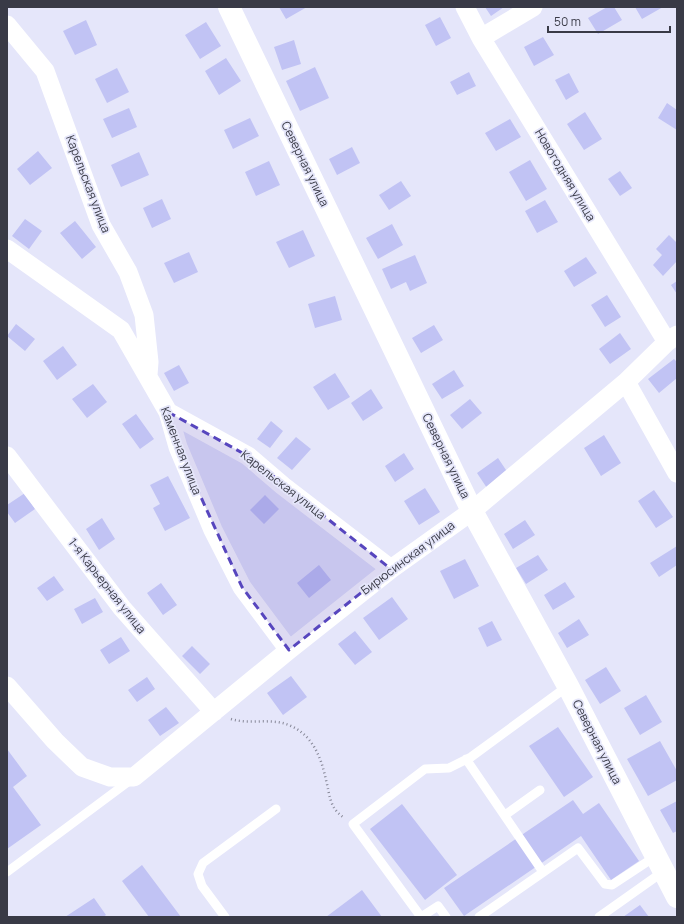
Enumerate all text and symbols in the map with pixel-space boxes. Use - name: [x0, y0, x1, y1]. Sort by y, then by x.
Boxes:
- scale bar: [548, 8, 670, 34]
- text: 50 m: [554, 13, 581, 30]
- street label: Северная улица: [277, 118, 333, 209]
- street label: Новогодняя улица: [531, 125, 600, 224]
- street label: Карельская улица: [62, 132, 115, 235]
- street label: Каменная улица: [157, 404, 206, 497]
- street label: Северная улица: [418, 410, 474, 501]
- street label: Карельская улица: [237, 446, 329, 523]
- street label: Бирюсинская улица: [357, 517, 458, 599]
- street label: 1-я Карьерная улица: [65, 534, 150, 637]
- street label: Северная улица: [569, 697, 626, 787]

